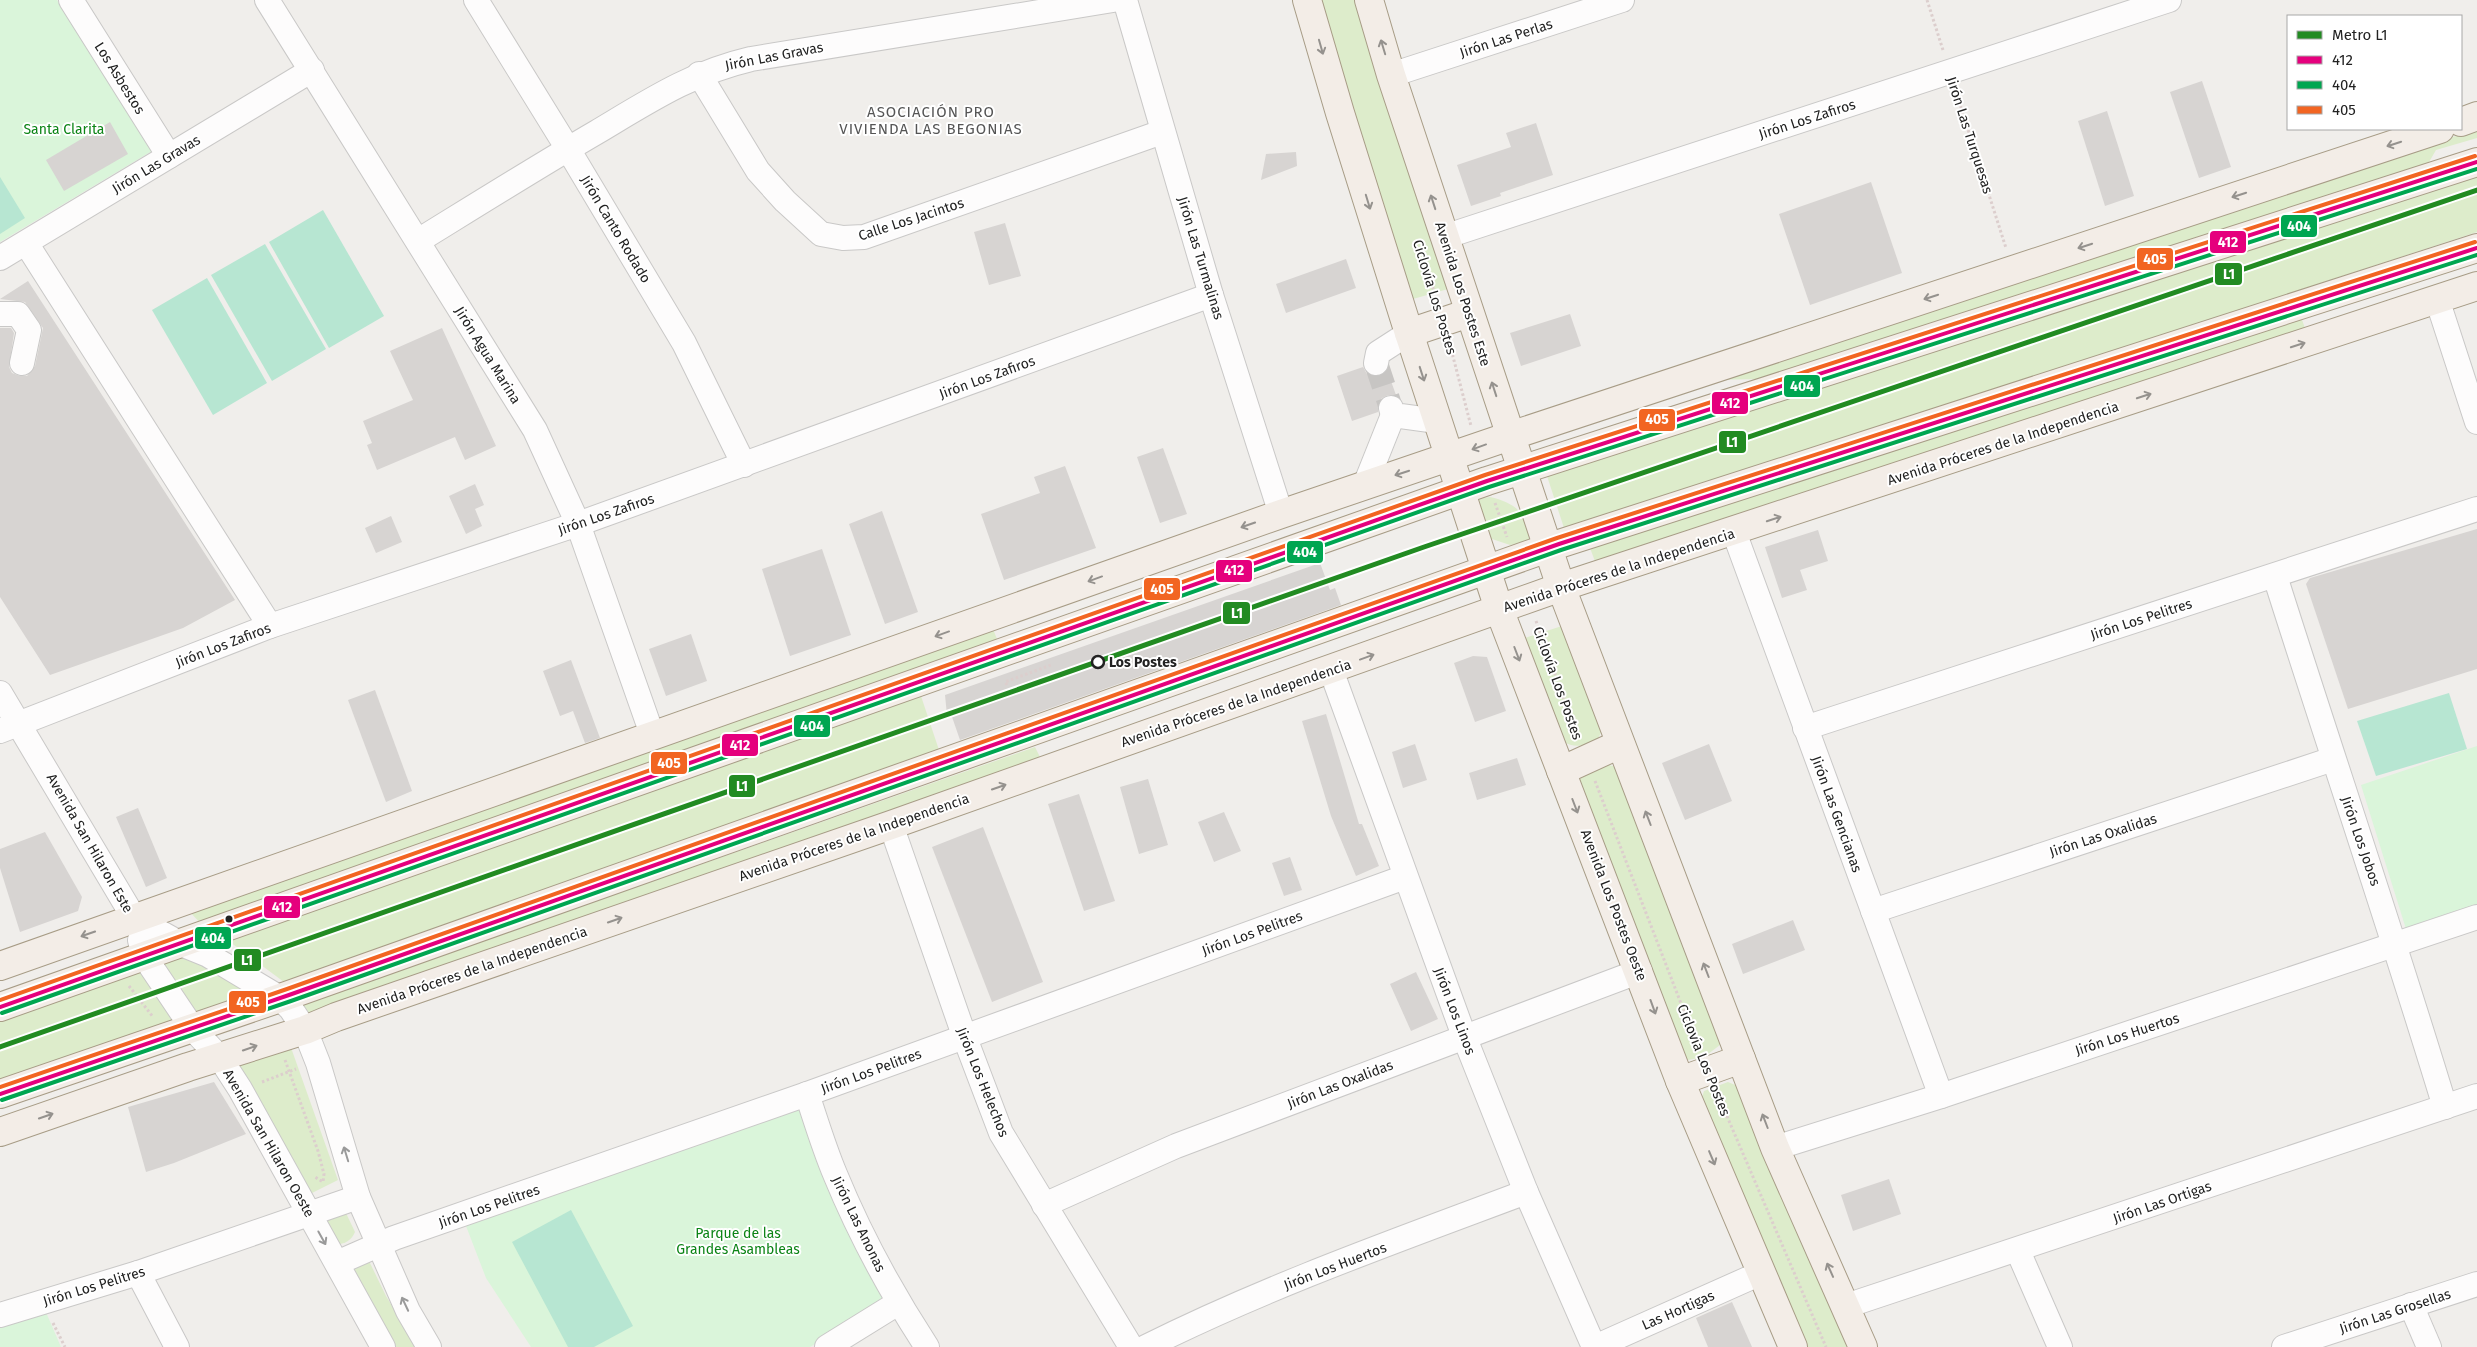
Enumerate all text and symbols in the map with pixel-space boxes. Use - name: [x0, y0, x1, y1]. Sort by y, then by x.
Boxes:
- street label: Jirón Las Perlas: [1458, 15, 1555, 61]
- legend: [2287, 15, 2462, 130]
- text: Metro L1: [2332, 26, 2388, 44]
- one-way arrow: [1316, 38, 1326, 54]
- street label: Los Asbestos: [91, 39, 149, 118]
- street label: Jirón Las Gravas: [724, 39, 825, 74]
- one-way arrow: [1377, 40, 1387, 56]
- text: 412: [2332, 51, 2353, 69]
- street label: Jirón Las Turquesas: [1943, 74, 1997, 196]
- text: 404: [2332, 76, 2356, 94]
- street label: Jirón Los Zafiros: [1757, 96, 1858, 143]
- text: 405: [2332, 101, 2356, 119]
- district label: ASOCIACIÓN PRO VIVIENDA LAS BEGONIAS: [839, 103, 1023, 138]
- park label: Santa Clarita: [23, 121, 105, 138]
- street label: Jirón Las Gravas: [109, 131, 204, 197]
- one-way arrow: [2386, 140, 2402, 149]
- street label: Jirón Canto Rodado: [577, 172, 654, 286]
- one-way arrow: [2232, 191, 2248, 200]
- street label: Calle Los Jacintos: [856, 194, 967, 245]
- one-way arrow: [1363, 194, 1373, 210]
- one-way arrow: [1427, 194, 1437, 210]
- street label: Jirón Las Turmalinas: [1174, 195, 1227, 322]
- line badge: 404: [2280, 214, 2318, 238]
- text: 404: [2287, 218, 2311, 235]
- street label: Avenida Los Postes Este: [1431, 220, 1494, 369]
- line badge: 412: [2209, 230, 2247, 254]
- text: 412: [2218, 234, 2238, 251]
- street label: Ciclovía Los Postes: [1409, 238, 1460, 357]
- one-way arrow: [2078, 242, 2093, 251]
- line badge: 405: [2136, 247, 2174, 271]
- text: 405: [2143, 251, 2167, 268]
- line badge: L1: [2214, 262, 2243, 286]
- text: L1: [2223, 266, 2235, 283]
- one-way arrow: [1923, 293, 1939, 302]
- street label: Jirón Agua Marina: [451, 303, 524, 407]
- one-way arrow: [2290, 340, 2306, 349]
- street label: Jirón Los Zafiros: [937, 352, 1038, 403]
- one-way arrow: [1418, 366, 1427, 381]
- line badge: 404: [1783, 374, 1821, 398]
- text: 404: [1790, 378, 1814, 395]
- one-way arrow: [1489, 382, 1499, 398]
- line badge: 412: [1711, 391, 1749, 415]
- one-way arrow: [2136, 391, 2151, 400]
- text: 412: [1720, 395, 1740, 412]
- street label: Avenida Próceres de la Independencia: [1885, 398, 2121, 489]
- line badge: 405: [1638, 408, 1676, 432]
- text: 405: [1645, 411, 1669, 428]
- line badge: L1: [1718, 430, 1747, 454]
- text: L1: [1726, 434, 1738, 451]
- one-way arrow: [1472, 443, 1487, 452]
- one-way arrow: [1395, 469, 1411, 478]
- street label: Jirón Los Zafiros: [556, 490, 657, 539]
- one-way arrow: [1766, 513, 1782, 523]
- one-way arrow: [1241, 521, 1257, 530]
- street label: Avenida Próceres de la Independencia: [1501, 525, 1737, 616]
- line badge: 404: [1286, 540, 1324, 564]
- text: 404: [1293, 544, 1317, 561]
- line badge: 412: [1215, 559, 1253, 583]
- text: 412: [1224, 562, 1244, 579]
- one-way arrow: [1088, 575, 1103, 584]
- line badge: 405: [1143, 577, 1181, 601]
- text: 405: [1150, 581, 1174, 598]
- street label: Jirón Los Pelitres: [2088, 595, 2195, 644]
- line badge: L1: [1222, 601, 1251, 625]
- text: L1: [1231, 605, 1243, 622]
- street label: Jirón Los Zafiros: [173, 619, 274, 671]
- street label: Ciclovía Los Postes: [1529, 624, 1586, 743]
- one-way arrow: [935, 630, 950, 639]
- one-way arrow: [1513, 646, 1522, 662]
- one-way arrow: [1359, 652, 1374, 661]
- place label: Los Postes: [1109, 654, 1177, 671]
- marker: Los Postes: [1091, 655, 1105, 669]
- street label: Avenida Próceres de la Independencia: [1119, 656, 1353, 751]
- line badge: 404: [793, 714, 831, 738]
- text: 404: [800, 718, 824, 735]
- line badge: 412: [721, 733, 759, 757]
- text: 412: [730, 737, 750, 754]
- line badge: 405: [650, 751, 688, 775]
- street label: Jirón Las Gencianas: [1808, 753, 1866, 875]
- text: 405: [657, 755, 681, 772]
- street label: Avenida San Hilaron Este: [43, 771, 136, 916]
- line badge: L1: [728, 774, 756, 798]
- text: L1: [736, 778, 748, 795]
- one-way arrow: [991, 781, 1007, 791]
- street label: Avenida Próceres de la Independencia: [737, 790, 971, 885]
- street label: Jirón Los Jobos: [2337, 794, 2384, 889]
- one-way arrow: [1571, 798, 1580, 813]
- street label: Jirón Las Oxalidas: [2047, 810, 2159, 861]
- one-way arrow: [1643, 811, 1652, 826]
- street label: Avenida Los Postes Oeste: [1577, 827, 1650, 983]
- line badge: 412: [263, 895, 301, 919]
- text: 412: [272, 899, 292, 916]
- street label: Jirón Los Pelitres: [1199, 907, 1305, 960]
- unlabelled marker: [224, 914, 234, 924]
- one-way arrow: [606, 915, 622, 925]
- street label: Avenida Próceres de la Independencia: [355, 923, 589, 1018]
- line badge: 404: [194, 926, 232, 950]
- one-way arrow: [81, 930, 96, 939]
- text: 404: [201, 930, 225, 947]
- line badge: L1: [233, 948, 262, 972]
- text: L1: [241, 952, 253, 969]
- one-way arrow: [1701, 963, 1710, 978]
- street label: Jirón Los Linos: [1430, 965, 1479, 1058]
- line badge: 405: [228, 990, 267, 1014]
- text: 405: [236, 994, 260, 1011]
- one-way arrow: [1649, 998, 1658, 1014]
- street label: Ciclovía Los Postes: [1673, 1002, 1734, 1119]
- street label: Jirón Los Huertos: [2073, 1009, 2182, 1059]
- street label: Jirón Los Helechos: [953, 1025, 1012, 1140]
- one-way arrow: [242, 1043, 258, 1053]
- street label: Jirón Los Pelitres: [818, 1045, 924, 1098]
- street label: Jirón Las Oxalidas: [1285, 1056, 1396, 1112]
- street label: Avenida San Hilaron Oeste: [219, 1066, 318, 1220]
- one-way arrow: [38, 1111, 53, 1120]
- one-way arrow: [1760, 1114, 1769, 1129]
- one-way arrow: [340, 1146, 350, 1162]
- one-way arrow: [1708, 1150, 1718, 1165]
- street label: Jirón Las Anonas: [828, 1174, 889, 1275]
- street label: Jirón Las Ortigas: [2111, 1178, 2214, 1227]
- street label: Jirón Los Pelitres: [436, 1181, 542, 1232]
- park label: Parque de las Grandes Asambleas: [676, 1225, 800, 1258]
- one-way arrow: [318, 1230, 328, 1244]
- street label: Jirón Los Huertos: [1281, 1239, 1389, 1294]
- street label: Jirón Los Pelitres: [41, 1263, 148, 1310]
- one-way arrow: [1824, 1263, 1834, 1278]
- street label: Jirón Las Grosellas: [2337, 1285, 2453, 1338]
- street label: Las Hortigas: [1639, 1287, 1718, 1334]
- one-way arrow: [400, 1297, 410, 1312]

